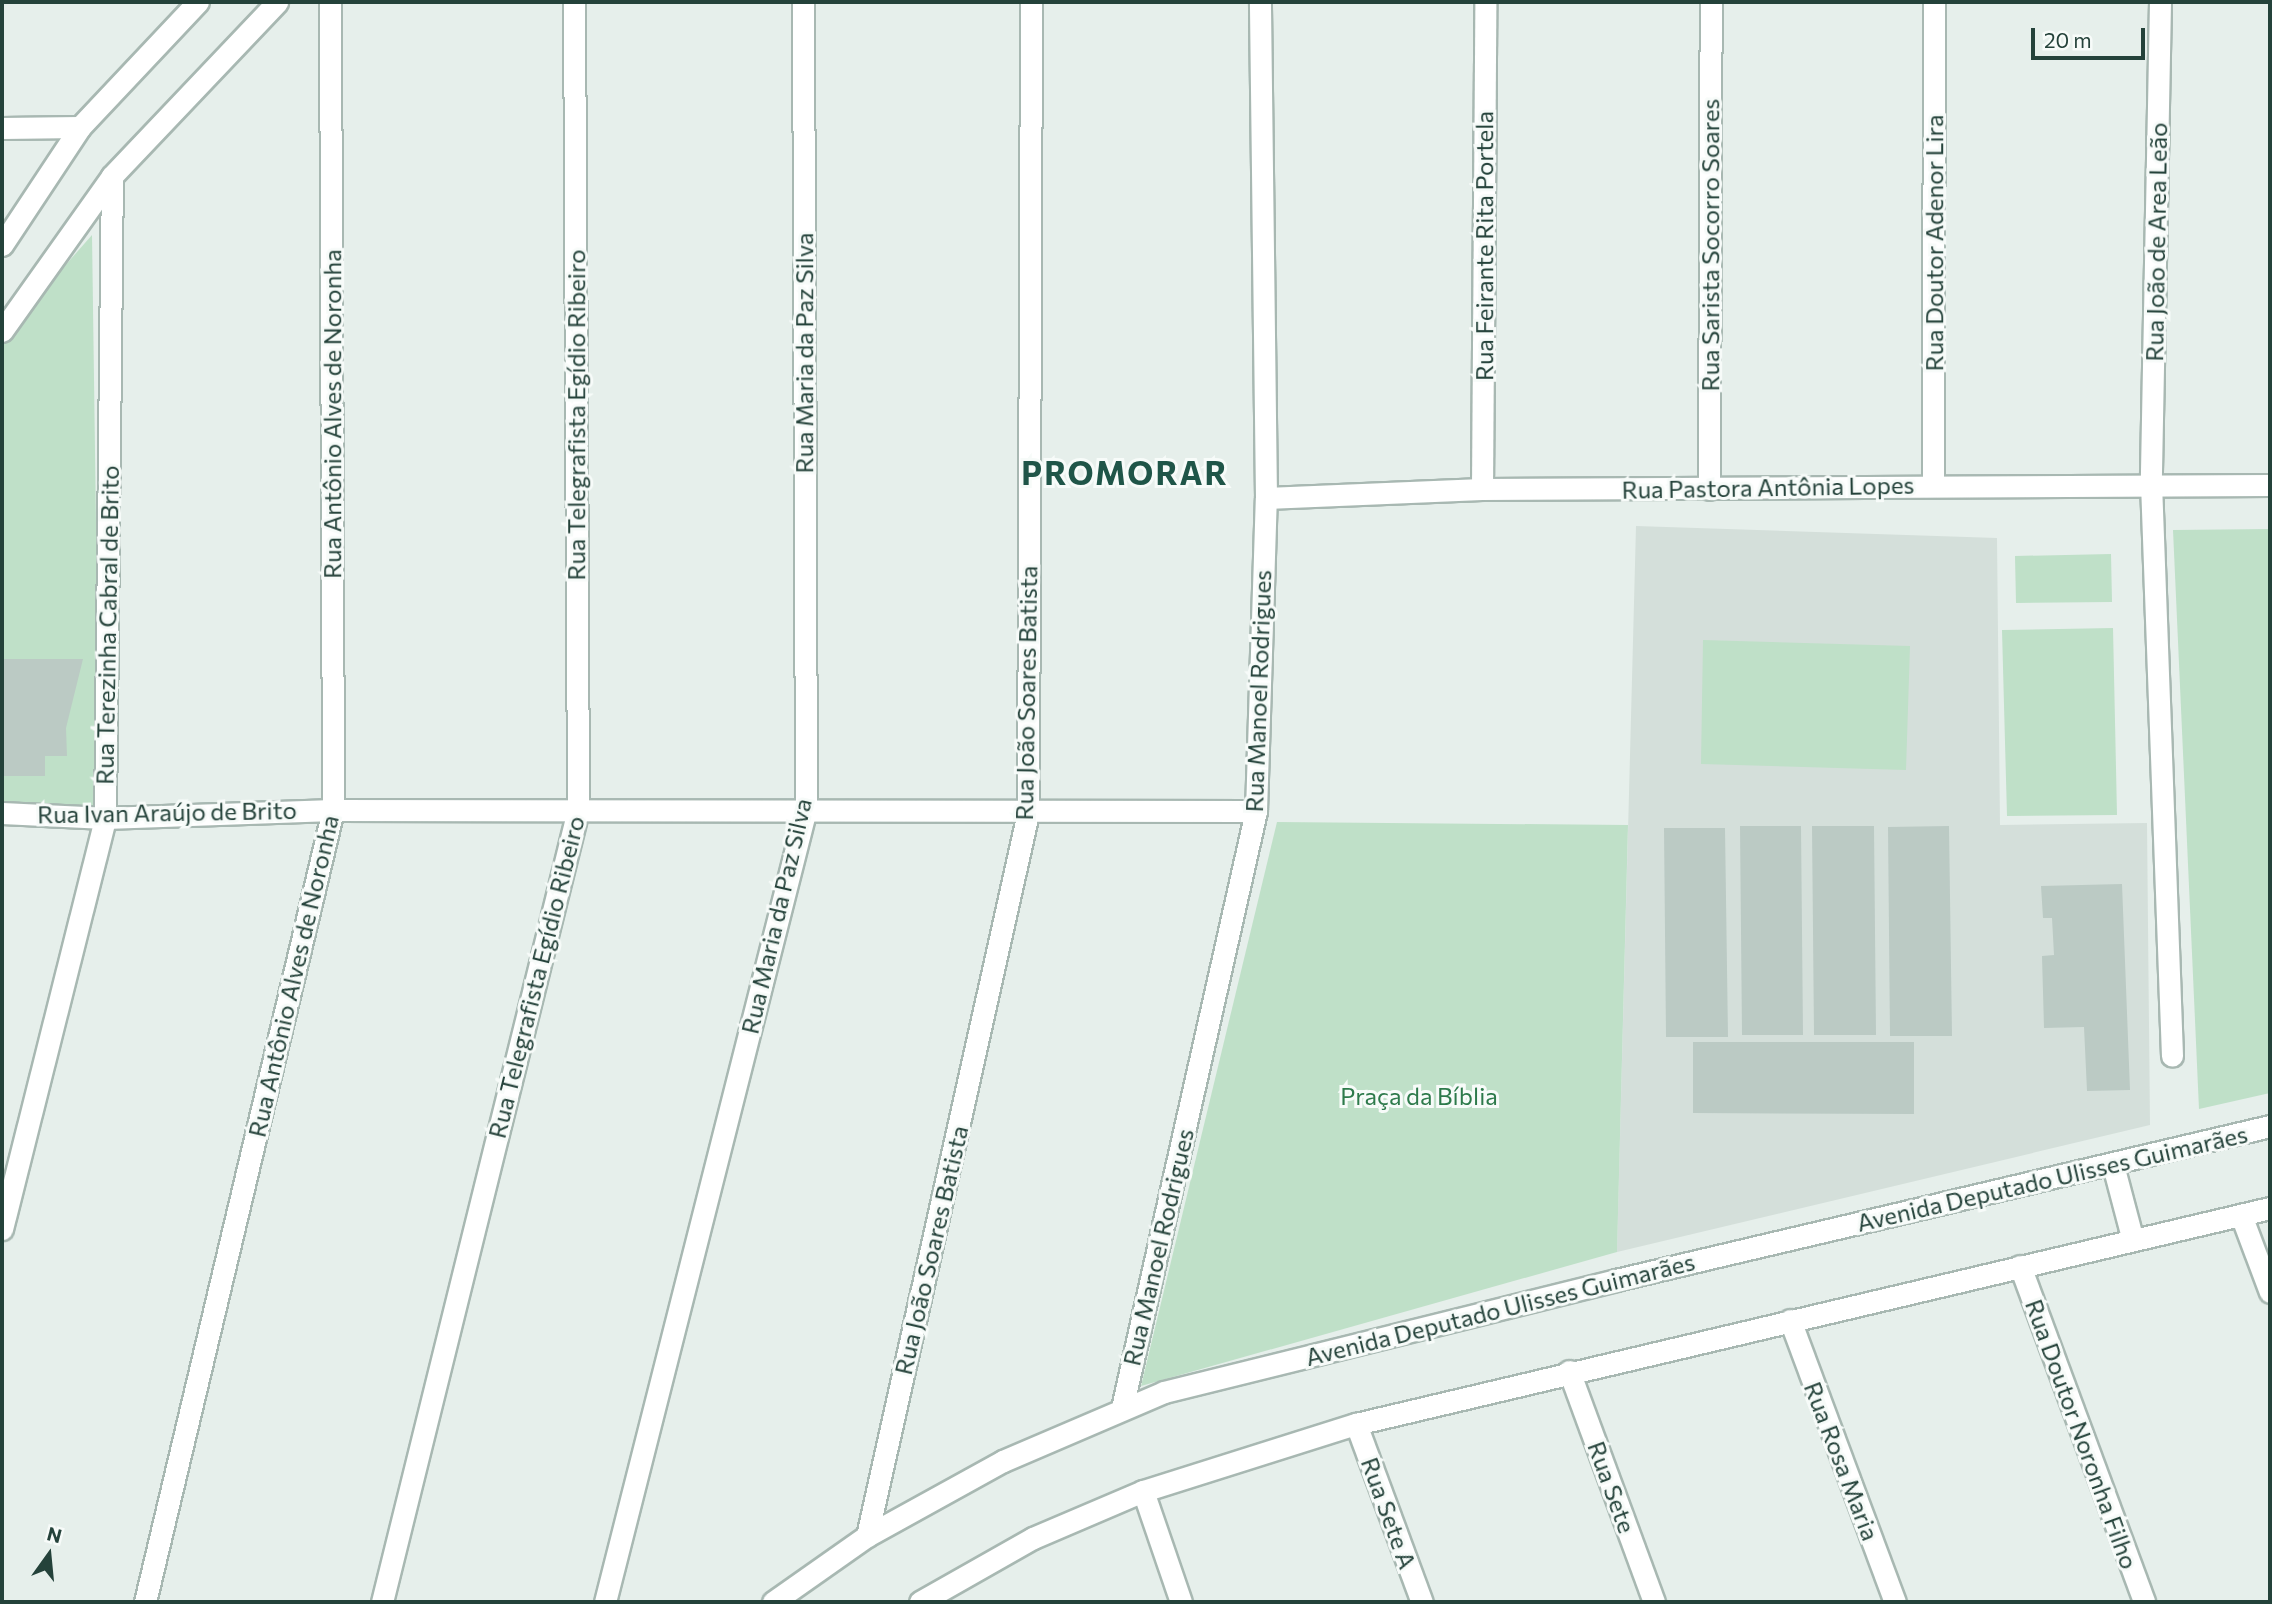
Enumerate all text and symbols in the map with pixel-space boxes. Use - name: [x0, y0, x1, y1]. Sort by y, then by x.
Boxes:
- scale bar: [2034, 14, 2148, 58]
- text: 20 m: [2044, 27, 2092, 52]
- street label: Rua Sarista Socorro Soares: [1696, 99, 1724, 391]
- street label: Rua Feirante Rita Portela: [1470, 111, 1498, 381]
- street label: Rua Doutor Adenor Lira: [1920, 115, 1948, 371]
- street label: Rua João de Area Leão: [2140, 122, 2172, 362]
- street label: Rua Maria da Paz Silva: [790, 233, 818, 473]
- street label: Rua Antônio Alves de Noronha: [318, 249, 346, 579]
- street label: Rua Telegrafista Egídio Ribeiro: [562, 249, 590, 581]
- district label: PROMORAR: [1022, 453, 1228, 491]
- street label: Rua Terezinha Cabral de Brito: [90, 465, 124, 785]
- street label: Rua Pastora Antônia Lopes: [1621, 470, 1915, 504]
- street label: Rua João Soares Batista: [1009, 565, 1043, 821]
- street label: Rua Manoel Rodrigues: [1239, 569, 1277, 813]
- street label: Rua Ivan Araújo de Brito: [37, 795, 297, 829]
- street label: Rua Maria da Paz Silva: [735, 795, 817, 1037]
- street label: Rua Antônio Alves de Noronha: [242, 812, 344, 1140]
- street label: Rua Telegrafista Egídio Ribeiro: [482, 813, 590, 1141]
- park label: Praça da Bíblia: [1340, 1082, 1498, 1110]
- street label: Avenida Deputado Ulisses Guimarães: [1854, 1119, 2250, 1237]
- street label: Rua João Soares Batista: [888, 1123, 974, 1377]
- street label: Rua Manoel Rodrigues: [1117, 1126, 1199, 1368]
- street label: Avenida Deputado Ulisses Guimarães: [1302, 1247, 1698, 1371]
- street label: Rua Doutor Noronha Filho: [2020, 1295, 2144, 1573]
- street label: Rua Rosa Maria: [1799, 1378, 1885, 1544]
- street label: Rua Sete: [1582, 1437, 1642, 1537]
- street label: Rua Sete A: [1356, 1453, 1422, 1573]
- north arrow: [14, 1520, 84, 1590]
- text: N: [45, 1521, 64, 1547]

